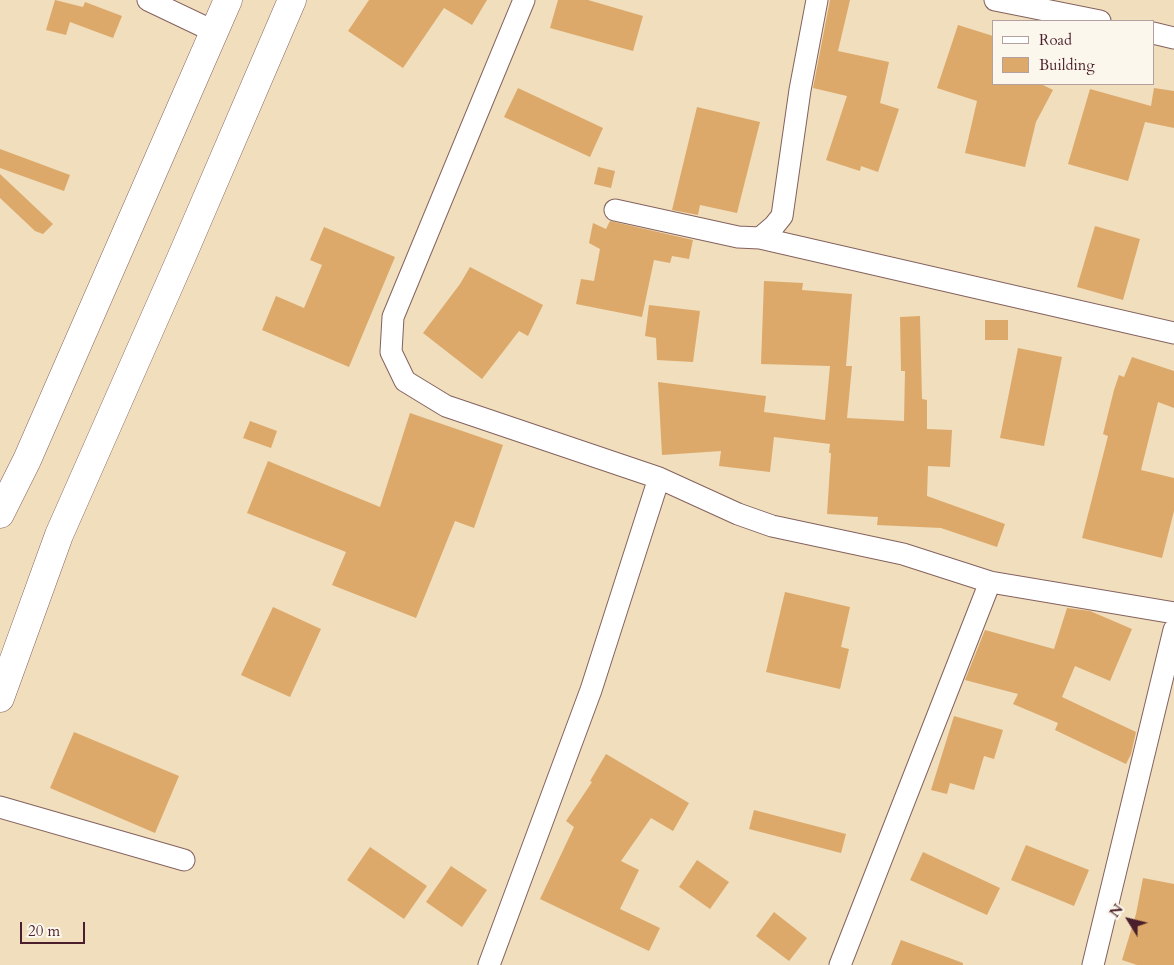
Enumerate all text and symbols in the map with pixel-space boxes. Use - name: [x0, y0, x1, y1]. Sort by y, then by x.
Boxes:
- legend: [992, 20, 1154, 85]
- text: Road: [1039, 30, 1072, 50]
- text: Building: [1039, 55, 1095, 75]
- north arrow: [1104, 895, 1154, 945]
- text: N: [1105, 900, 1128, 921]
- scale bar: [22, 912, 88, 944]
- text: 20 m: [28, 921, 60, 941]

